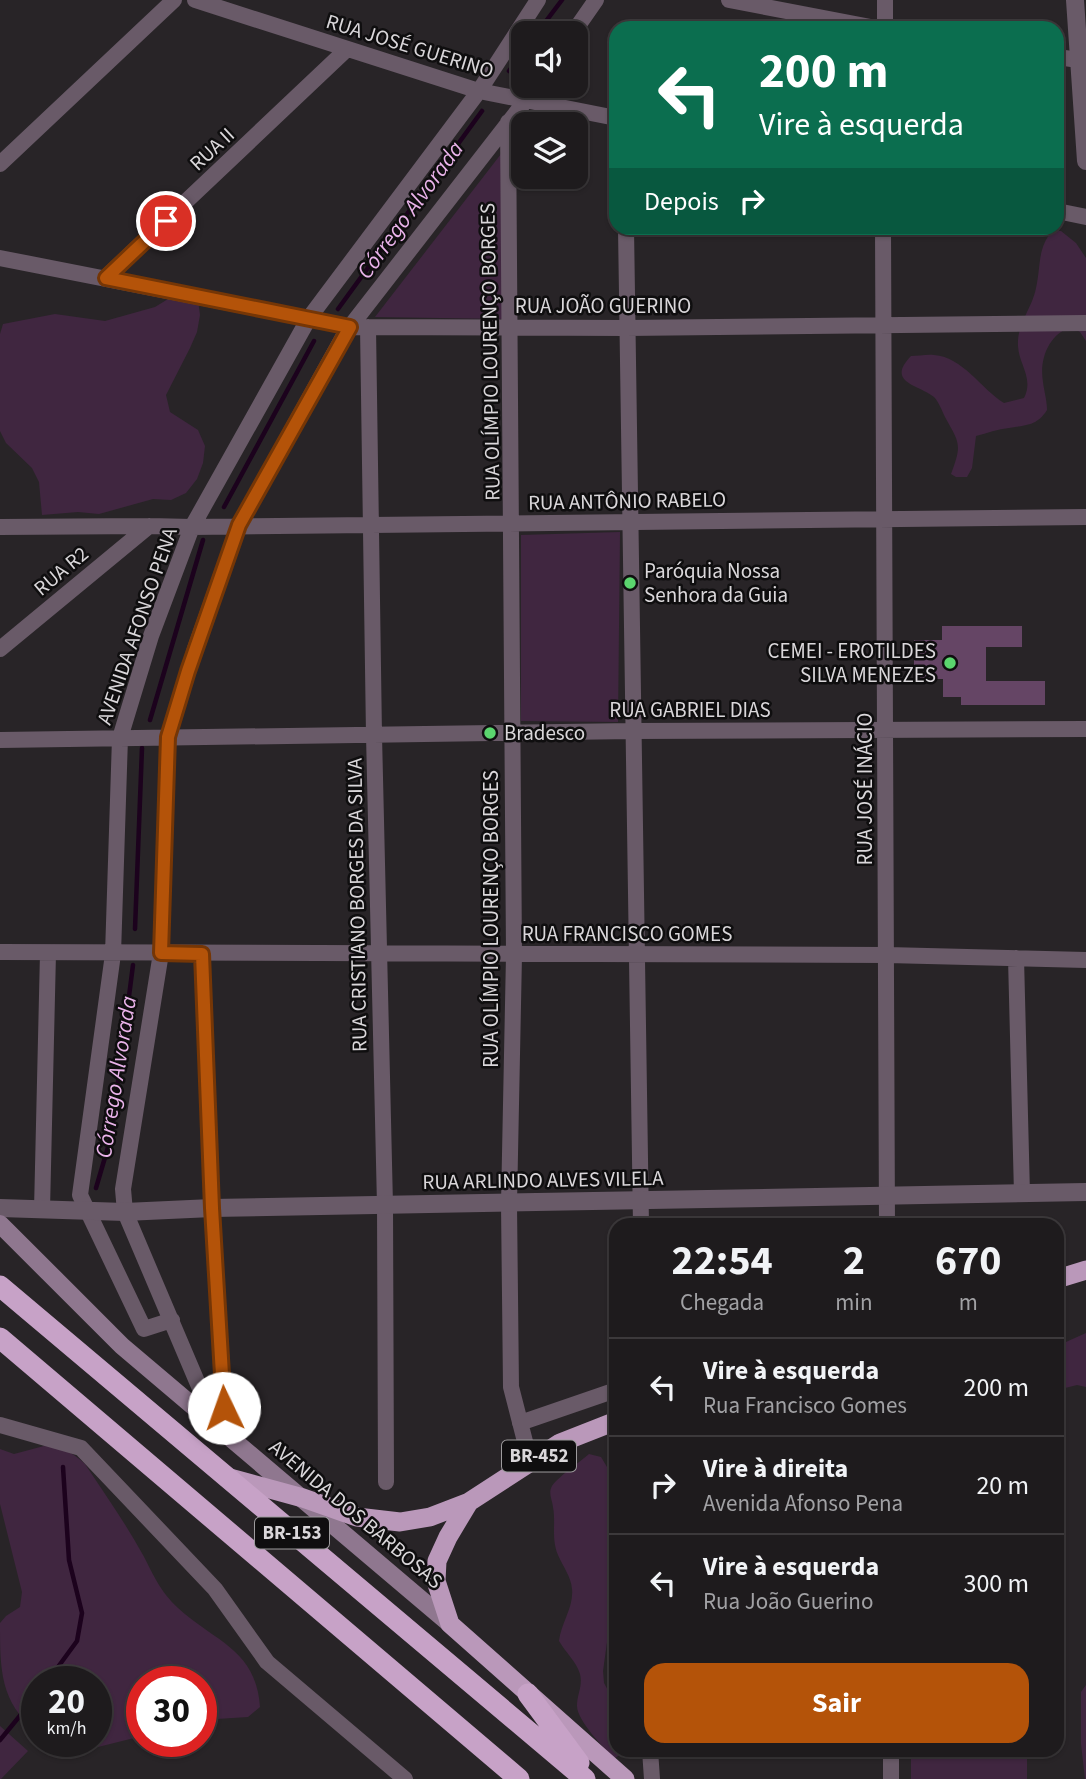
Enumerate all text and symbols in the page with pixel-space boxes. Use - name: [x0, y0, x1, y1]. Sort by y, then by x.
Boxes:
- street label: RUA JOSÉ GUERINO: [323, 6, 497, 86]
- map controls: [511, 21, 588, 189]
- button: sound: [511, 21, 588, 98]
- text: 200 m: [759, 37, 888, 107]
- icon: left: [644, 49, 735, 140]
- text: Vire à esquerda: [759, 102, 964, 148]
- button: layers: [511, 112, 588, 189]
- street label: RUA II: [183, 120, 241, 178]
- water label: Córrego Alvorada: [349, 134, 471, 286]
- icon: right: [733, 182, 771, 220]
- text: Depois: [644, 183, 719, 220]
- pin: [136, 191, 196, 251]
- icon: arrive: [147, 202, 185, 240]
- street label: RUA OLÍMPIO LOURENÇO BORGES: [472, 203, 508, 501]
- street label: RUA JOÃO GUERINO: [515, 291, 691, 321]
- street label: RUA ANTÔNIO RABELO: [528, 484, 726, 518]
- street label: AVENIDA AFONSO PENA: [89, 523, 185, 729]
- street label: RUA R2: [27, 539, 95, 603]
- place label: Paróquia Nossa Senhora da Guia: [644, 556, 788, 610]
- marker: Paróquia Nossa Senhora da Guia: [622, 575, 638, 591]
- place label: CEMEI - EROTILDES SILVA MENEZES: [768, 636, 936, 690]
- marker: CEMEI - EROTILDES SILVA MENEZES: [942, 655, 958, 671]
- street label: RUA GABRIEL DIAS: [609, 695, 771, 725]
- street label: RUA JOSÉ INÁCIO: [850, 712, 880, 866]
- place label: Bradesco: [504, 718, 585, 748]
- marker: Bradesco: [482, 725, 498, 741]
- street label: RUA CRISTIANO BORGES DA SILVA: [339, 757, 375, 1052]
- street label: RUA OLÍMPIO LOURENÇO BORGES: [476, 770, 506, 1068]
- street label: RUA FRANCISCO GOMES: [522, 919, 732, 949]
- water label: Córrego Alvorada: [87, 994, 145, 1160]
- street label: RUA ARLINDO ALVES VILELA: [422, 1163, 664, 1197]
- text: 22:54: [671, 1231, 773, 1291]
- text: 2: [843, 1231, 865, 1291]
- text: 670: [935, 1231, 1002, 1291]
- text: Chegada: [680, 1286, 764, 1319]
- text: min: [835, 1286, 873, 1319]
- text: m: [959, 1286, 978, 1319]
- text: Vire à esquerda: [703, 1352, 879, 1389]
- icon: left: [644, 1368, 682, 1406]
- text: 200 m: [963, 1369, 1029, 1406]
- position arrow: [187, 1371, 261, 1445]
- text: Rua Francisco Gomes: [703, 1389, 907, 1422]
- street label: AVENIDA DOS BARBOSAS: [263, 1432, 449, 1596]
- road number: BR-452: [502, 1440, 576, 1472]
- text: Vire à direita: [703, 1450, 848, 1487]
- icon: right: [644, 1466, 682, 1504]
- text: 20 m: [976, 1467, 1029, 1504]
- text: Avenida Afonso Pena: [703, 1487, 903, 1520]
- road number: BR-153: [255, 1518, 329, 1548]
- text: Vire à esquerda: [703, 1548, 879, 1585]
- icon: left: [644, 1564, 682, 1602]
- text: 300 m: [963, 1565, 1029, 1602]
- text: Rua João Guerino: [703, 1585, 873, 1618]
- button: Sair: [644, 1663, 1029, 1743]
- speed limit sign: 30: [126, 1666, 217, 1757]
- text: 20: [48, 1677, 85, 1727]
- text: km/h: [47, 1716, 86, 1741]

